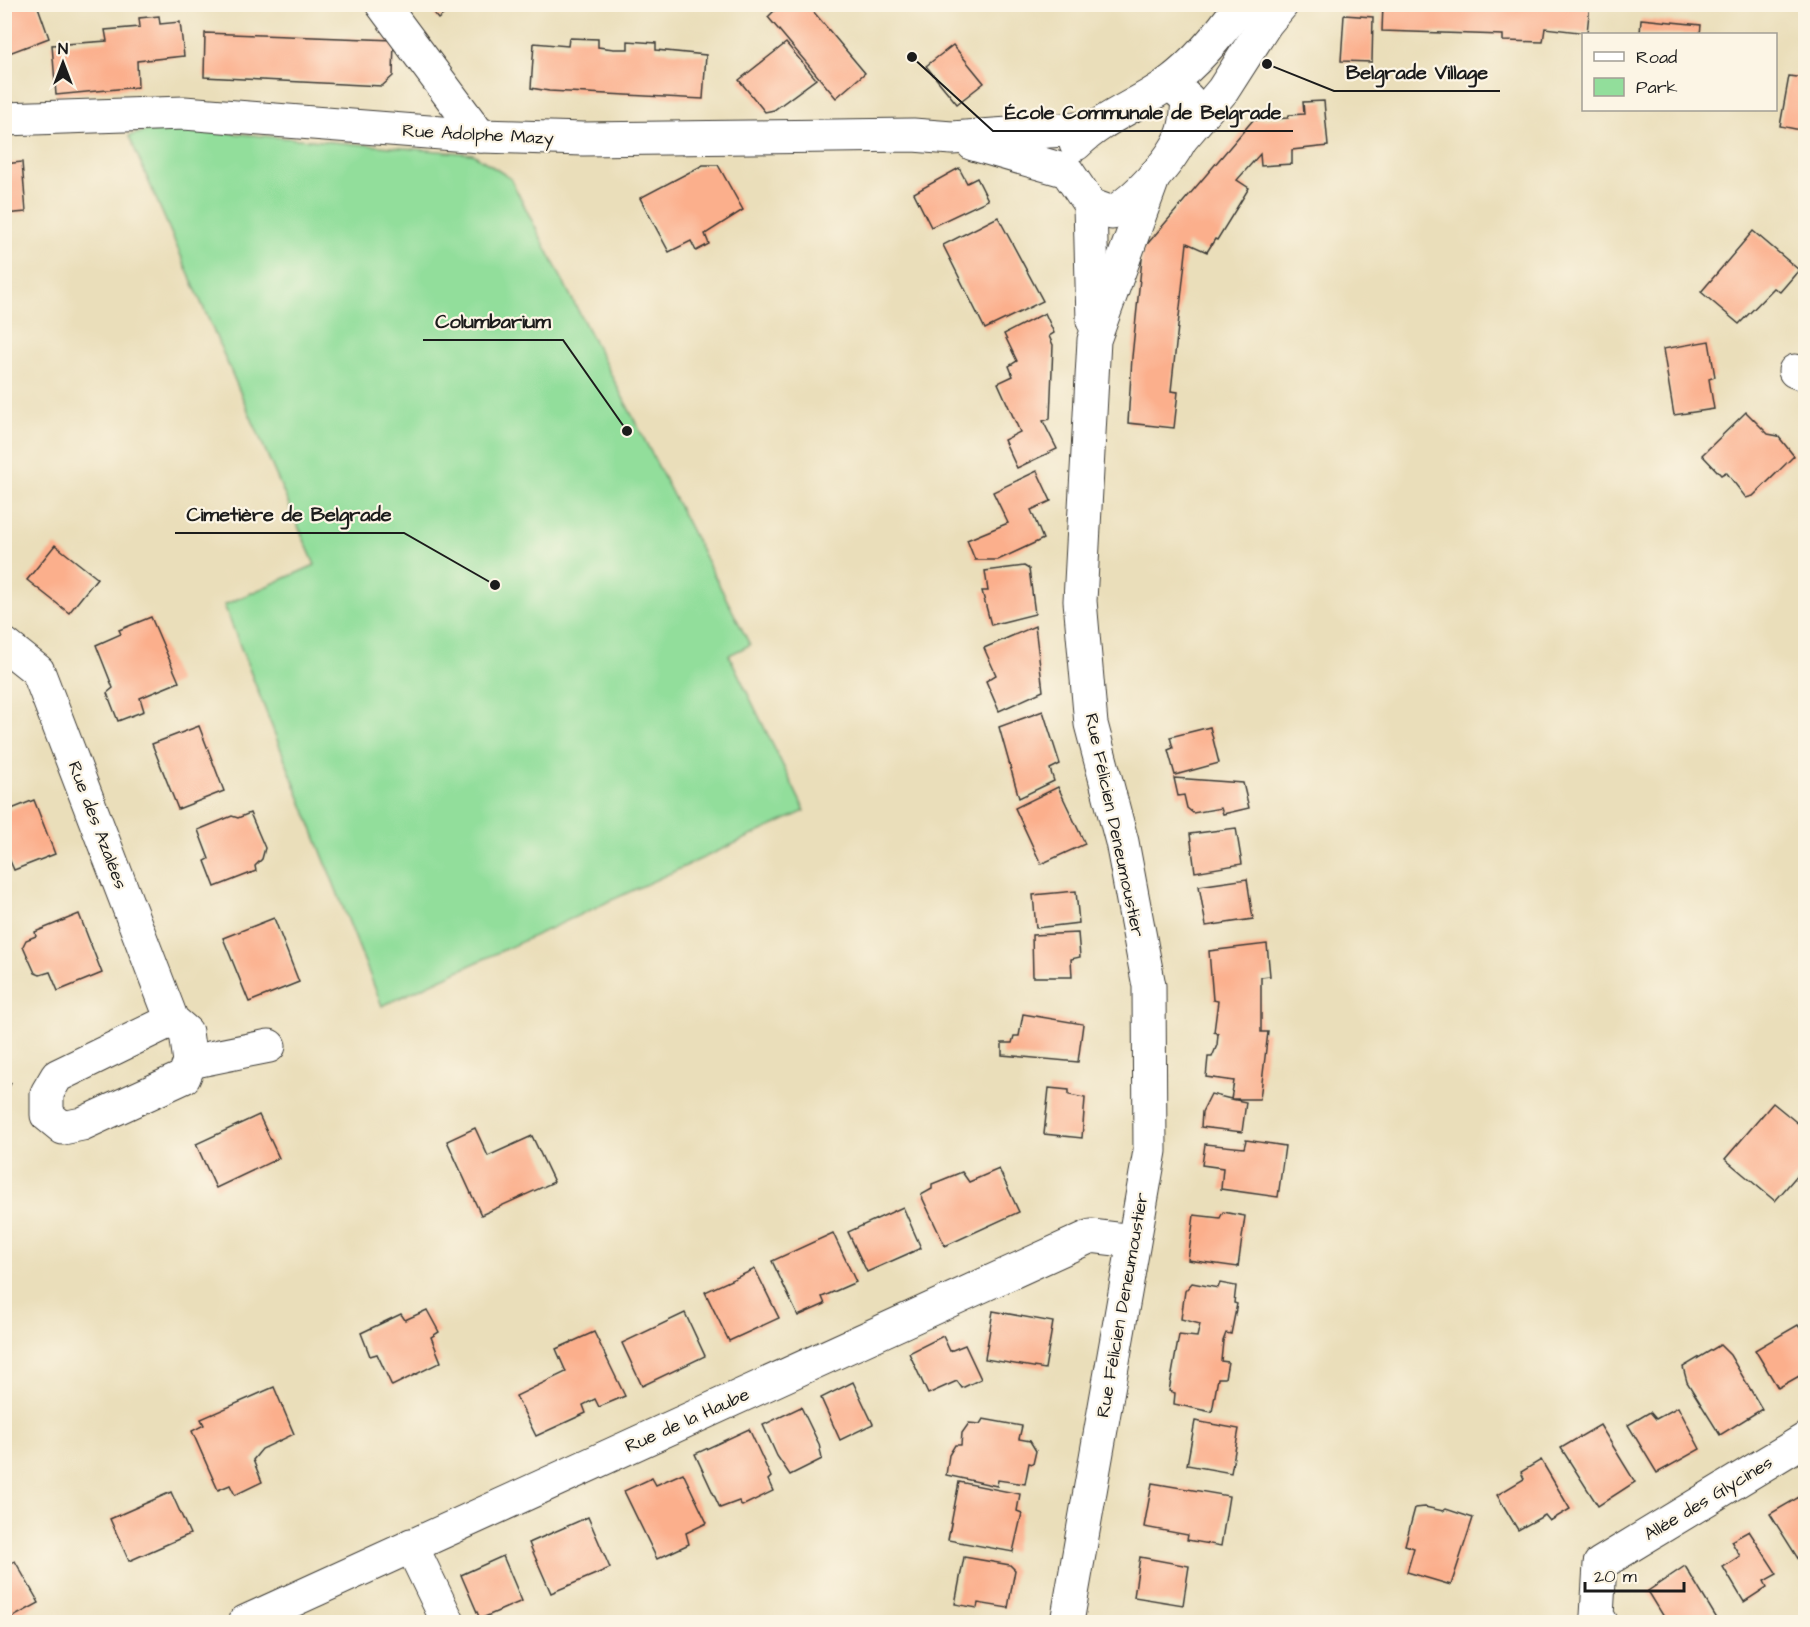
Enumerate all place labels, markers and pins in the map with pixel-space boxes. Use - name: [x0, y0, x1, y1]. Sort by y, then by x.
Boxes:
- callout: Belgrade Village: [1334, 53, 1500, 91]
- callout: École Communale de Belgrade: [993, 93, 1293, 131]
- callout: Columbarium: [423, 302, 563, 340]
- callout: Cimetière de Belgrade: [175, 495, 404, 533]

